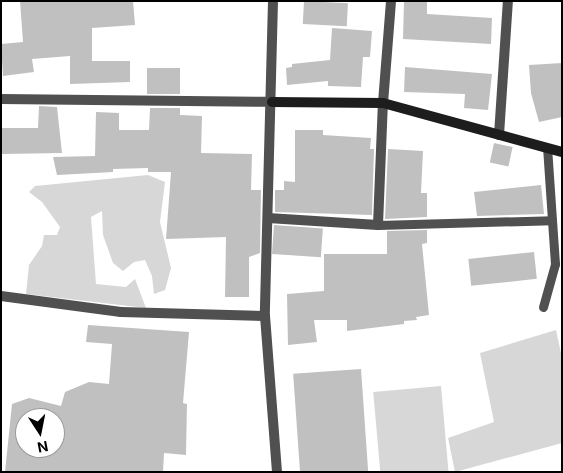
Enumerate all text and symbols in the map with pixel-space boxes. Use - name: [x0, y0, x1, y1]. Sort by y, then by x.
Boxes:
- north arrow: [15, 408, 65, 458]
- text: N: [36, 438, 50, 457]

